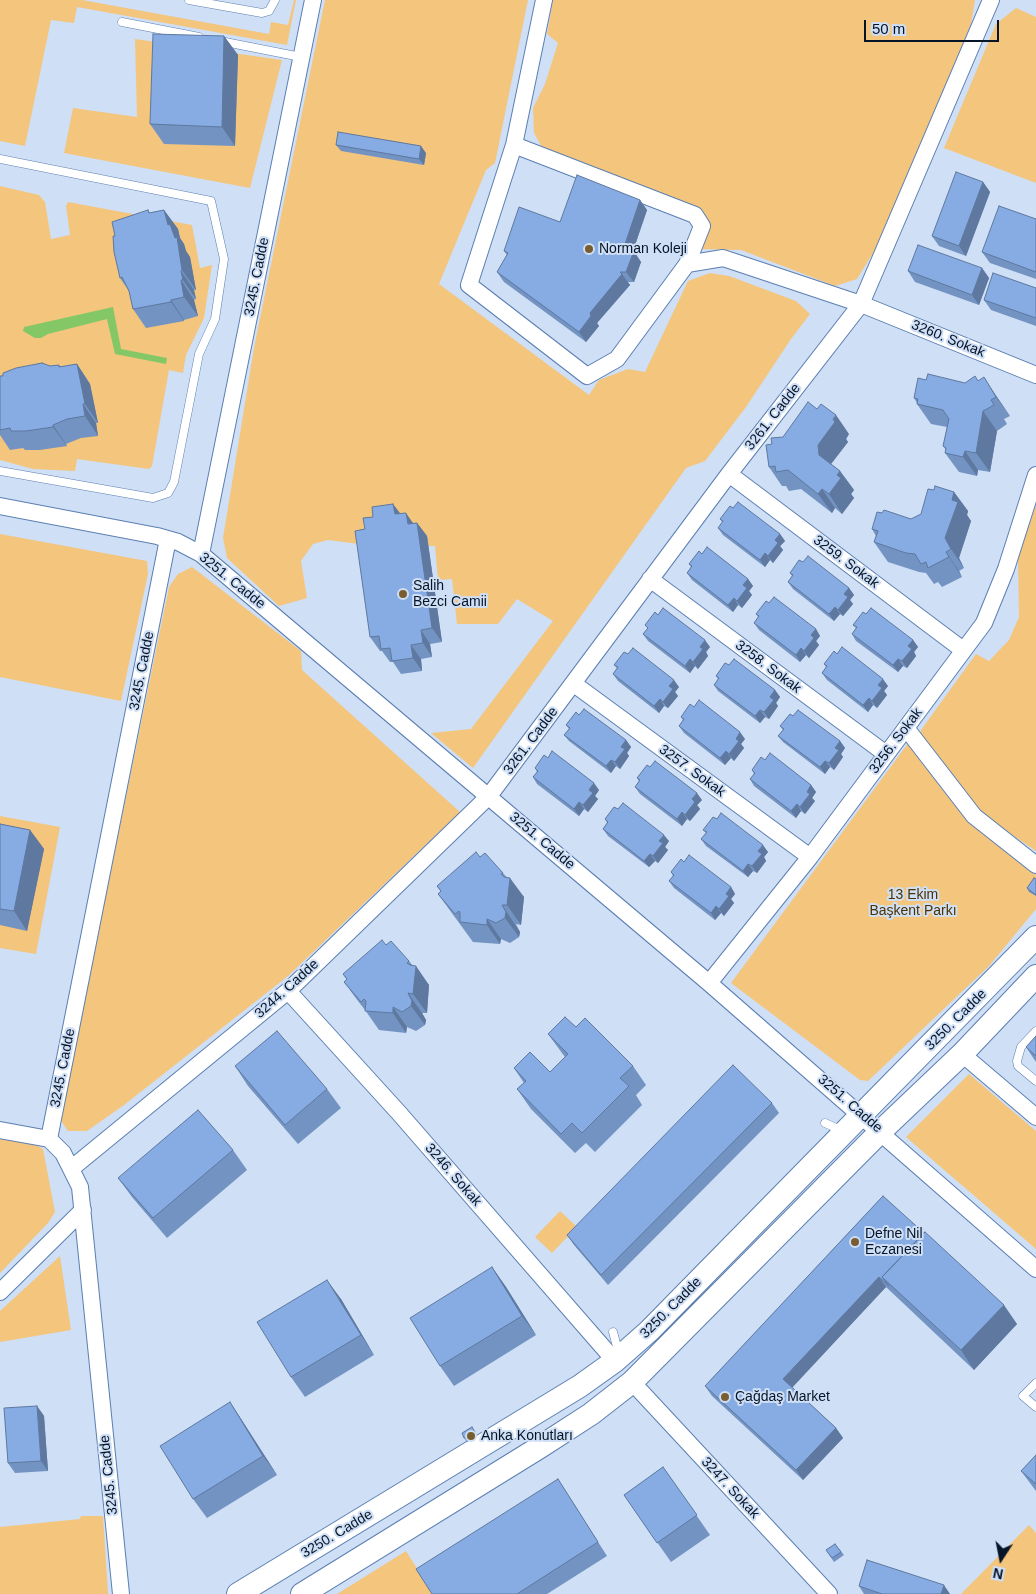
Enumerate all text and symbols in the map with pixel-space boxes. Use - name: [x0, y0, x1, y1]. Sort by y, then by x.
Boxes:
- scale bar: [866, 10, 1001, 42]
- text: 50 m: [872, 20, 905, 37]
- street label: 3245. Cadde: [241, 236, 273, 318]
- place label: Norman Koleji: [599, 241, 687, 257]
- marker: Norman Koleji: [583, 243, 595, 255]
- street label: 3260. Sokak: [909, 317, 987, 361]
- street label: 3261. Cadde: [742, 380, 804, 454]
- street label: 3259. Sokak: [810, 532, 882, 592]
- street label: 3251. Cadde: [196, 549, 268, 613]
- place label: Salih Bezci Camii: [413, 578, 487, 610]
- marker: Salih Bezci Camii: [397, 588, 409, 600]
- street label: 3245. Cadde: [126, 630, 158, 712]
- street label: 3258. Sokak: [732, 637, 804, 697]
- street label: 3261. Cadde: [500, 704, 562, 778]
- street label: 3256. Sokak: [866, 705, 926, 777]
- street label: 3257. Sokak: [656, 741, 728, 801]
- street label: 3251. Cadde: [506, 809, 578, 873]
- park label: 13 Ekim Başkent Parkı: [869, 887, 957, 920]
- street label: 3244. Cadde: [252, 956, 322, 1022]
- street label: 3250. Cadde: [922, 986, 990, 1054]
- street label: 3245. Cadde: [47, 1027, 79, 1109]
- street label: 3251. Cadde: [814, 1071, 886, 1137]
- street label: 3246. Sokak: [421, 1140, 485, 1210]
- place label: Defne Nil Eczanesi: [865, 1226, 923, 1258]
- marker: Defne Nil Eczanesi: [849, 1236, 861, 1248]
- street label: 3250. Cadde: [637, 1274, 705, 1342]
- place label: Çağdaş Market: [735, 1389, 830, 1405]
- marker: Çağdaş Market: [719, 1391, 731, 1403]
- place label: Anka Konutları: [481, 1428, 573, 1444]
- marker: Anka Konutları: [465, 1430, 477, 1442]
- street label: 3245. Cadde: [96, 1434, 122, 1516]
- street label: 3247. Sokak: [697, 1454, 763, 1522]
- street label: 3250. Cadde: [298, 1506, 376, 1562]
- north arrow: [976, 1534, 1026, 1584]
- text: N: [992, 1565, 1005, 1583]

